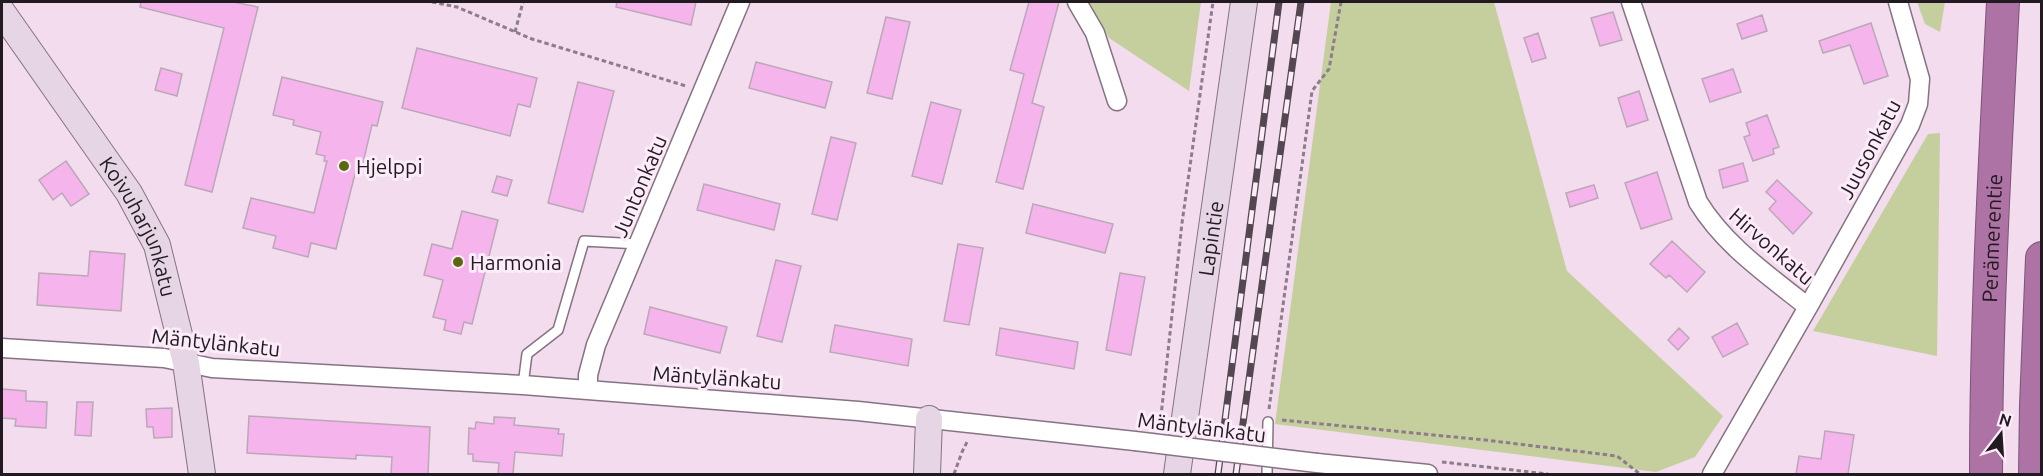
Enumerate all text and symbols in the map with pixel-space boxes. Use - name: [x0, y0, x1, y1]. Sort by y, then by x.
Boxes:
- street label: Juusonkatu: [1833, 95, 1905, 203]
- street label: Juntonkatu: [607, 131, 671, 241]
- street label: Koivuharjunkatu: [95, 152, 181, 299]
- place label: Hjelppi: [356, 154, 423, 178]
- marker: Hjelppi: [337, 159, 351, 173]
- street label: Perämerentie: [1977, 173, 2006, 303]
- street label: Lapintie: [1193, 199, 1228, 278]
- street label: Hirvonkatu: [1725, 203, 1819, 289]
- place label: Harmonia: [470, 250, 562, 274]
- marker: Harmonia: [451, 255, 465, 269]
- street label: Mäntylänkatu: [150, 323, 282, 361]
- street label: Mäntylänkatu: [652, 361, 782, 393]
- north arrow: [1971, 404, 2031, 464]
- street label: Mäntylänkatu: [1136, 407, 1268, 447]
- text: N: [1997, 409, 2014, 430]

